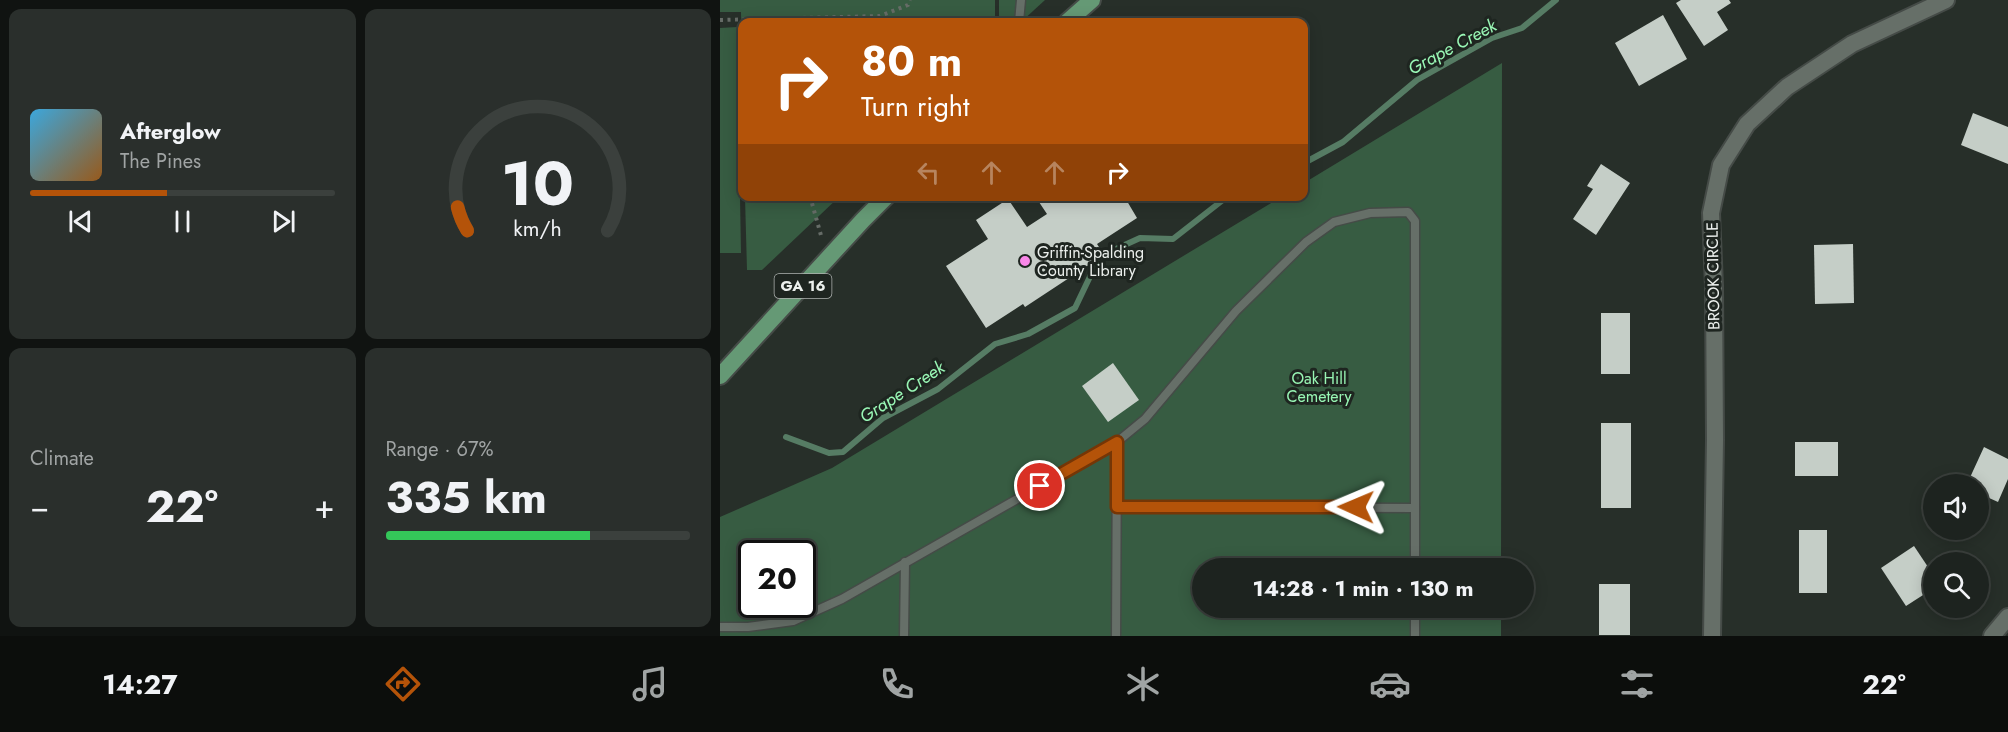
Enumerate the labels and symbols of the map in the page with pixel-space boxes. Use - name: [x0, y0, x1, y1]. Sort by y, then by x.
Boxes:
- water label: Grape Creek: [1403, 12, 1502, 81]
- street label: BROOK CIRCLE: [1701, 222, 1725, 330]
- place label: Griffin-Spalding County Library: [1037, 241, 1144, 282]
- marker: Griffin-Spalding County Library: [1018, 254, 1032, 268]
- road number: GA 16: [774, 274, 832, 298]
- water label: Grape Creek: [854, 354, 951, 429]
- park label: Oak Hill Cemetery: [1286, 367, 1352, 408]
- pin: [1014, 460, 1065, 511]
- position arrow: [1324, 475, 1388, 539]
- speed limit sign: 20: [738, 540, 816, 618]

